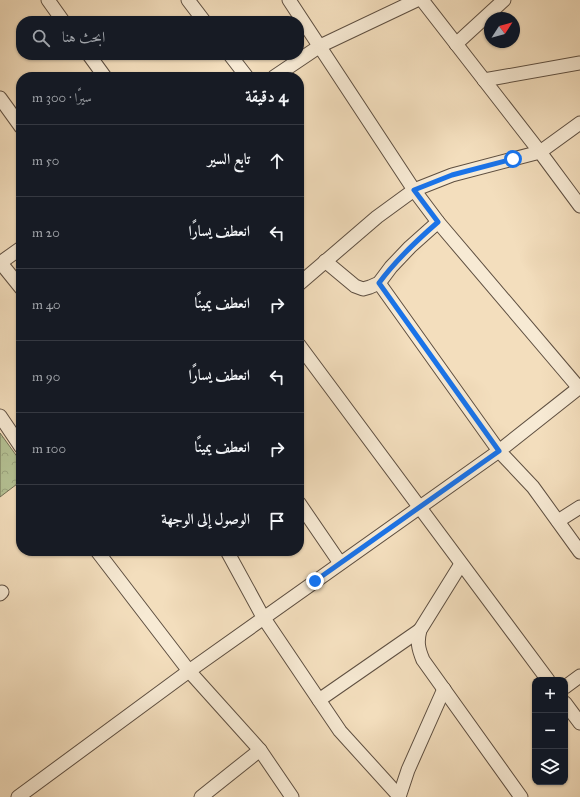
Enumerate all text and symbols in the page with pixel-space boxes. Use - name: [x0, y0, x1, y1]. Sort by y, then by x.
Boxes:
- north arrow: [484, 12, 520, 48]
- search box: [16, 16, 304, 60]
- icon: search: [30, 27, 52, 49]
- text: ابحث هنا: [62, 28, 105, 46]
- text: 4 دقيقة: [245, 86, 288, 107]
- text: سيرًا · 300 m: [32, 90, 92, 106]
- text: تابع السير: [208, 150, 250, 168]
- icon: ahead: [266, 150, 288, 172]
- route start: [504, 150, 522, 168]
- text: 50 m: [32, 153, 59, 169]
- text: انعطف يسارًا: [188, 222, 250, 240]
- icon: left: [266, 222, 288, 244]
- text: 20 m: [32, 225, 60, 241]
- text: انعطف يمينًا: [195, 294, 250, 312]
- icon: right: [266, 294, 288, 316]
- text: 40 m: [32, 297, 61, 313]
- text: انعطف يسارًا: [188, 366, 250, 384]
- icon: left: [266, 366, 288, 388]
- text: 90 m: [32, 369, 60, 385]
- text: انعطف يمينًا: [195, 438, 250, 456]
- icon: right: [266, 438, 288, 460]
- text: 100 m: [32, 441, 66, 457]
- text: الوصول إلى الوجهة: [161, 510, 250, 528]
- icon: arrive: [266, 510, 288, 532]
- route end: [306, 572, 324, 590]
- map controls: [532, 677, 568, 785]
- button: +: [532, 677, 568, 713]
- button: −: [532, 713, 568, 749]
- button: layers: [532, 749, 568, 785]

